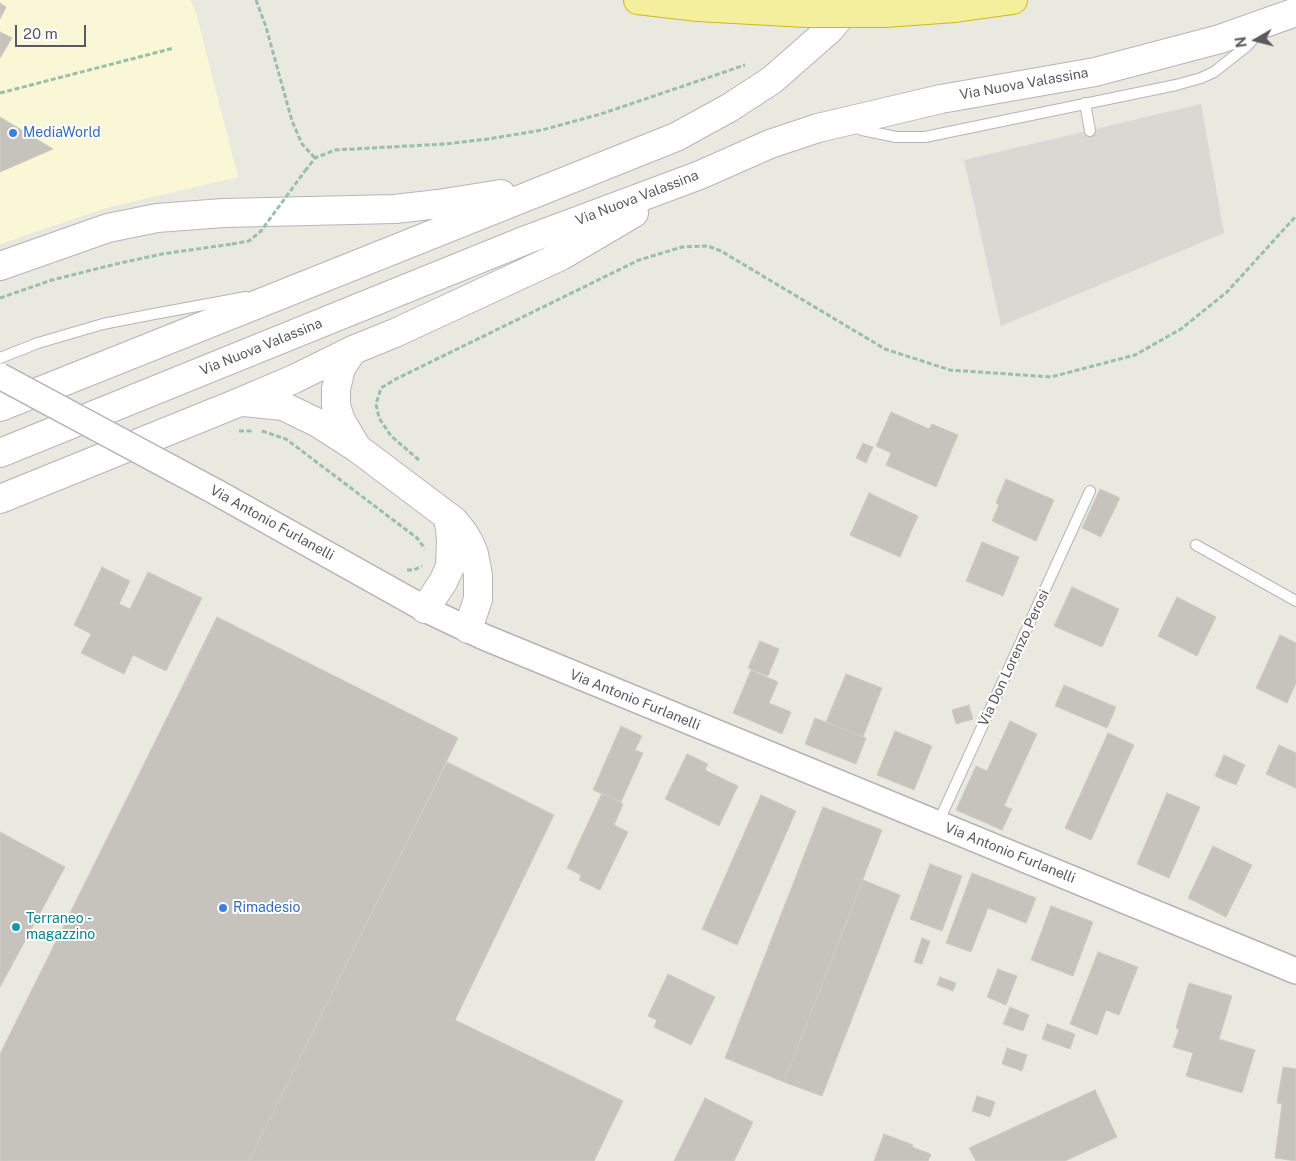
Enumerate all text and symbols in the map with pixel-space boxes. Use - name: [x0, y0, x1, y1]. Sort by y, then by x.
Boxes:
- scale bar: [18, 15, 89, 47]
- north arrow: [1231, 15, 1281, 65]
- text: 20 m: [23, 25, 58, 42]
- text: N: [1232, 36, 1250, 49]
- street label: Via Nuova Valassina: [958, 64, 1090, 104]
- place label: MediaWorld: [23, 125, 101, 141]
- marker: MediaWorld: [7, 127, 19, 139]
- street label: Via Nuova Valassina: [573, 167, 701, 229]
- street label: Via Nuova Valassina: [197, 315, 325, 379]
- street label: Via Antonio Furlanelli: [207, 482, 337, 564]
- street label: Via Don Lorenzo Perosi: [975, 587, 1053, 729]
- street label: Via Antonio Furlanelli: [567, 666, 703, 734]
- street label: Via Antonio Furlanelli: [942, 819, 1078, 887]
- place label: Rimadesio: [233, 900, 300, 916]
- marker: Rimadesio: [217, 902, 229, 914]
- place label: Terraneo - magazzino: [26, 911, 95, 944]
- marker: Terraneo - magazzino: [10, 921, 22, 933]

